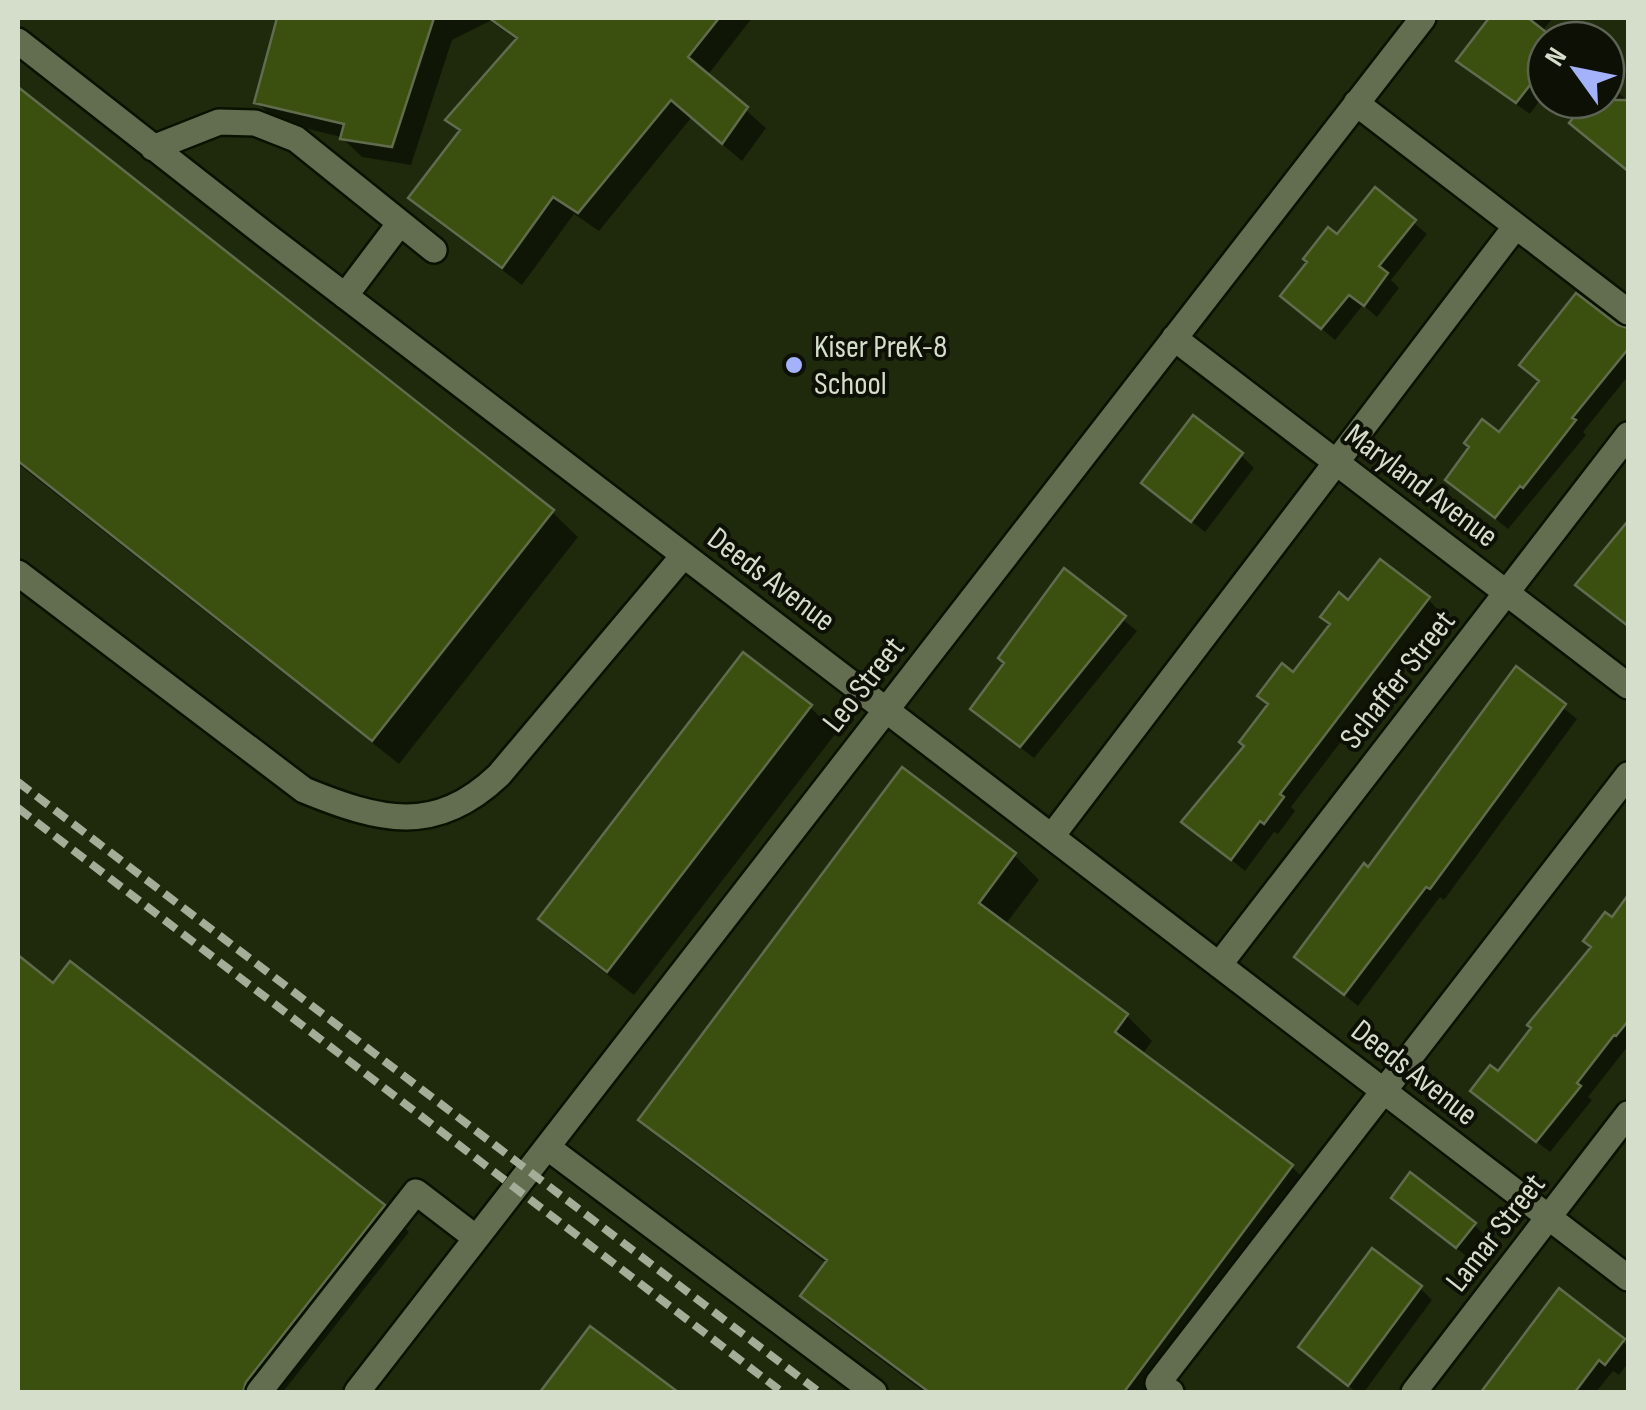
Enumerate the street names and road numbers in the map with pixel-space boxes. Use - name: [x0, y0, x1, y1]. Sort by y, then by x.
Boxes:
- street label: Maryland Avenue: [1337, 416, 1505, 556]
- street label: Deeds Avenue: [700, 519, 842, 641]
- street label: Schaffer Street: [1332, 603, 1464, 757]
- street label: Leo Street: [815, 630, 913, 740]
- street label: Deeds Avenue: [1343, 1012, 1485, 1134]
- street label: Lamar Street: [1438, 1166, 1554, 1300]

